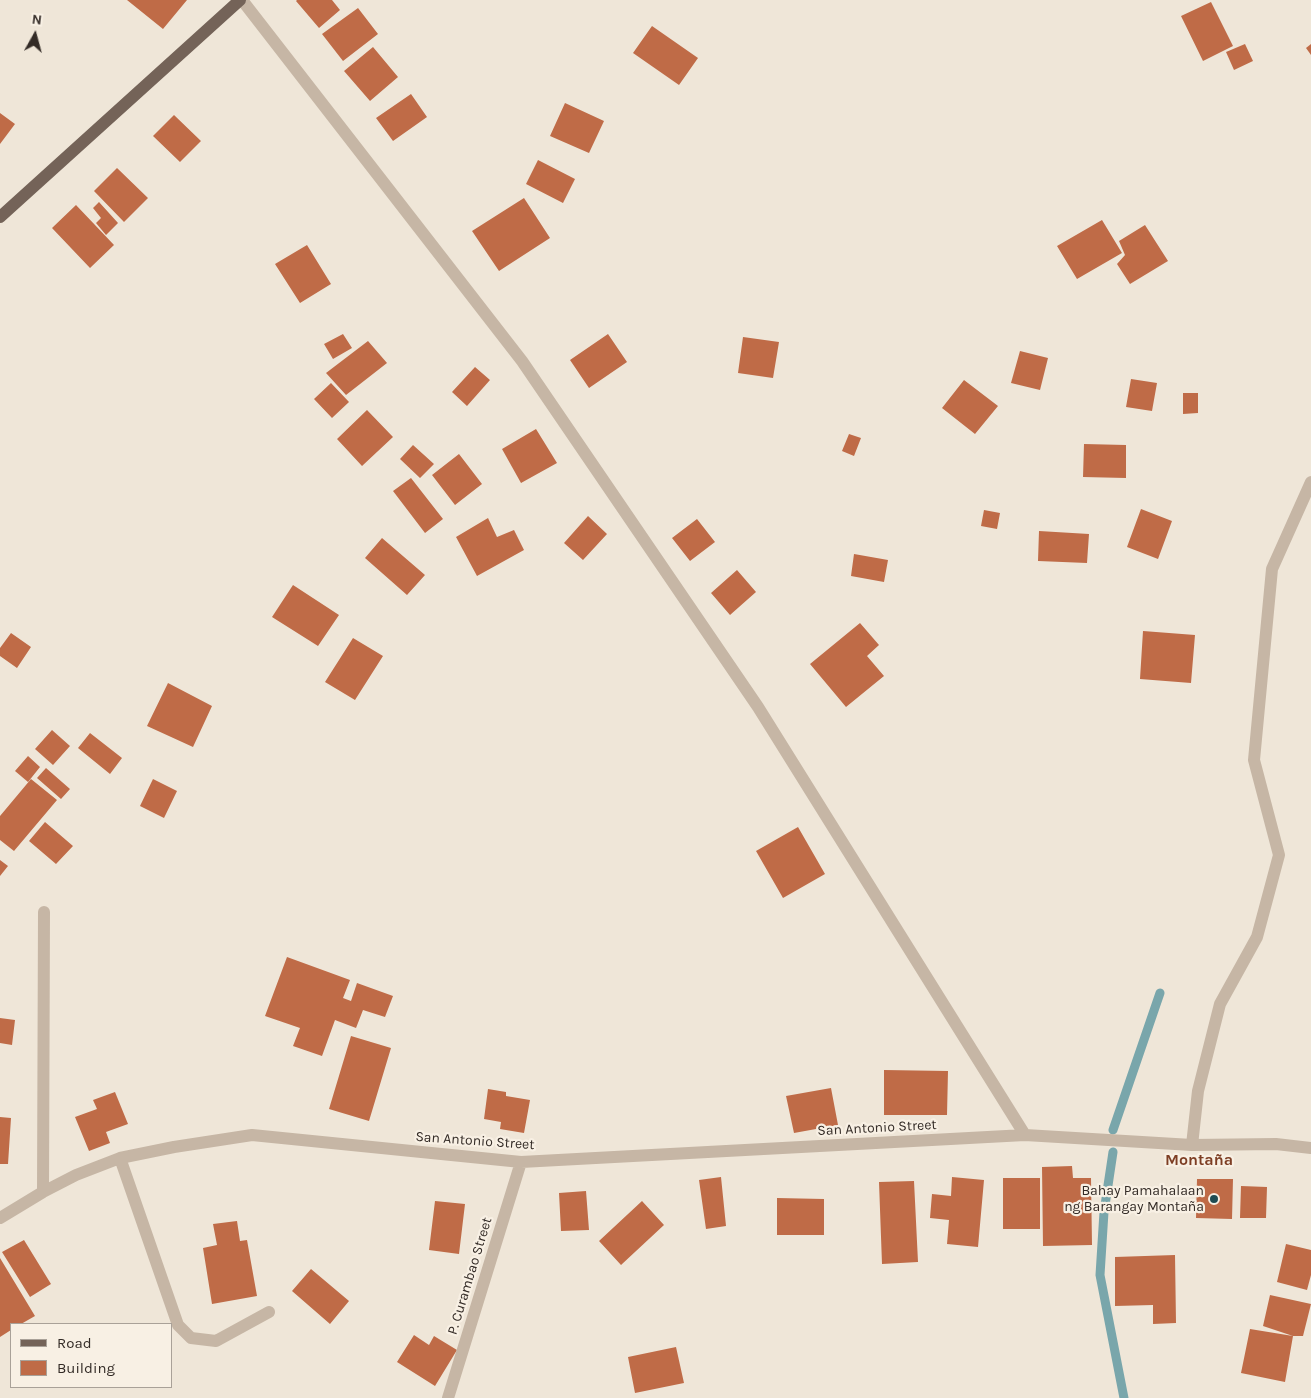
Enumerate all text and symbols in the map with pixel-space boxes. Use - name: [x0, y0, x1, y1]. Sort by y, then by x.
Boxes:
- north arrow: [10, 10, 60, 60]
- text: N: [31, 11, 43, 29]
- street label: San Antonio Street: [817, 1116, 937, 1140]
- street label: San Antonio Street: [415, 1128, 535, 1154]
- district label: Montaña: [1165, 1150, 1233, 1170]
- place label: Bahay Pamahalaan ng Barangay Montaña: [1064, 1183, 1204, 1216]
- marker: Bahay Pamahalaan ng Barangay Montaña: [1208, 1193, 1220, 1205]
- street label: P. Curambao Street: [444, 1215, 496, 1337]
- legend: [10, 1323, 172, 1388]
- text: Road: [57, 1334, 92, 1352]
- text: Building: [57, 1359, 115, 1377]

